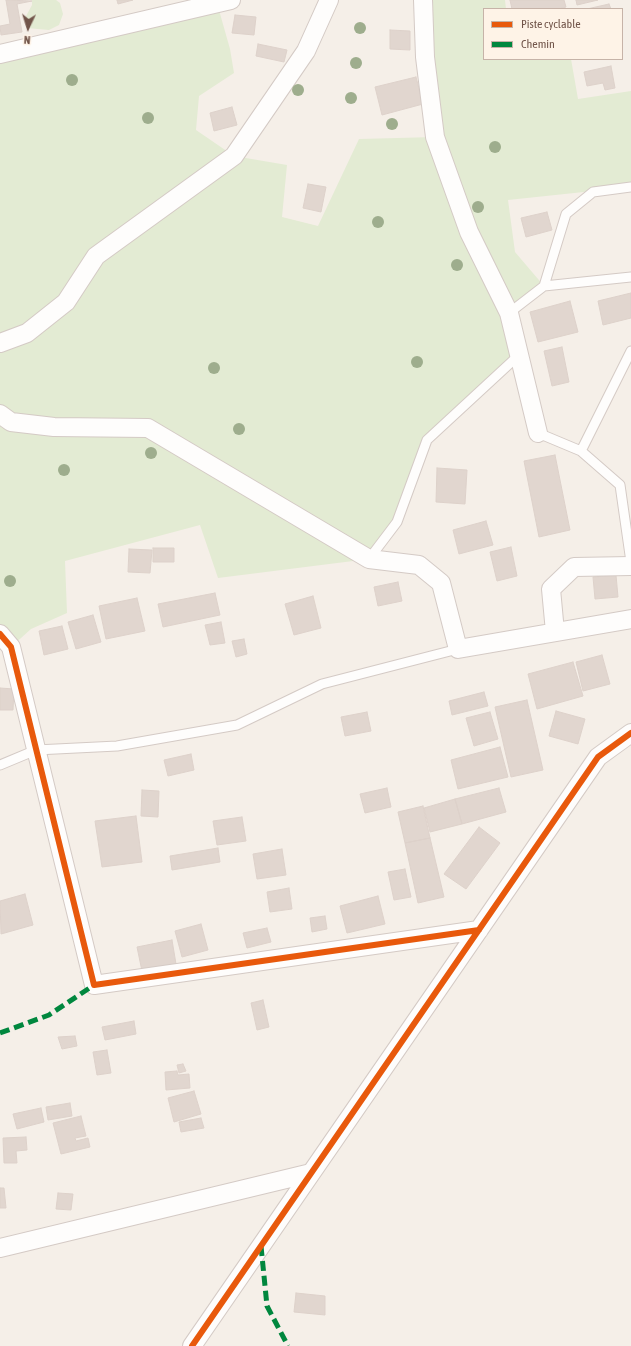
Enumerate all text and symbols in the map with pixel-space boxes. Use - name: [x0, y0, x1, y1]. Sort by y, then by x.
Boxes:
- north arrow: [8, 8, 48, 48]
- legend: [483, 8, 623, 60]
- text: Piste cyclable: [521, 17, 581, 31]
- text: N: [24, 34, 31, 46]
- text: Chemin: [521, 37, 555, 51]

